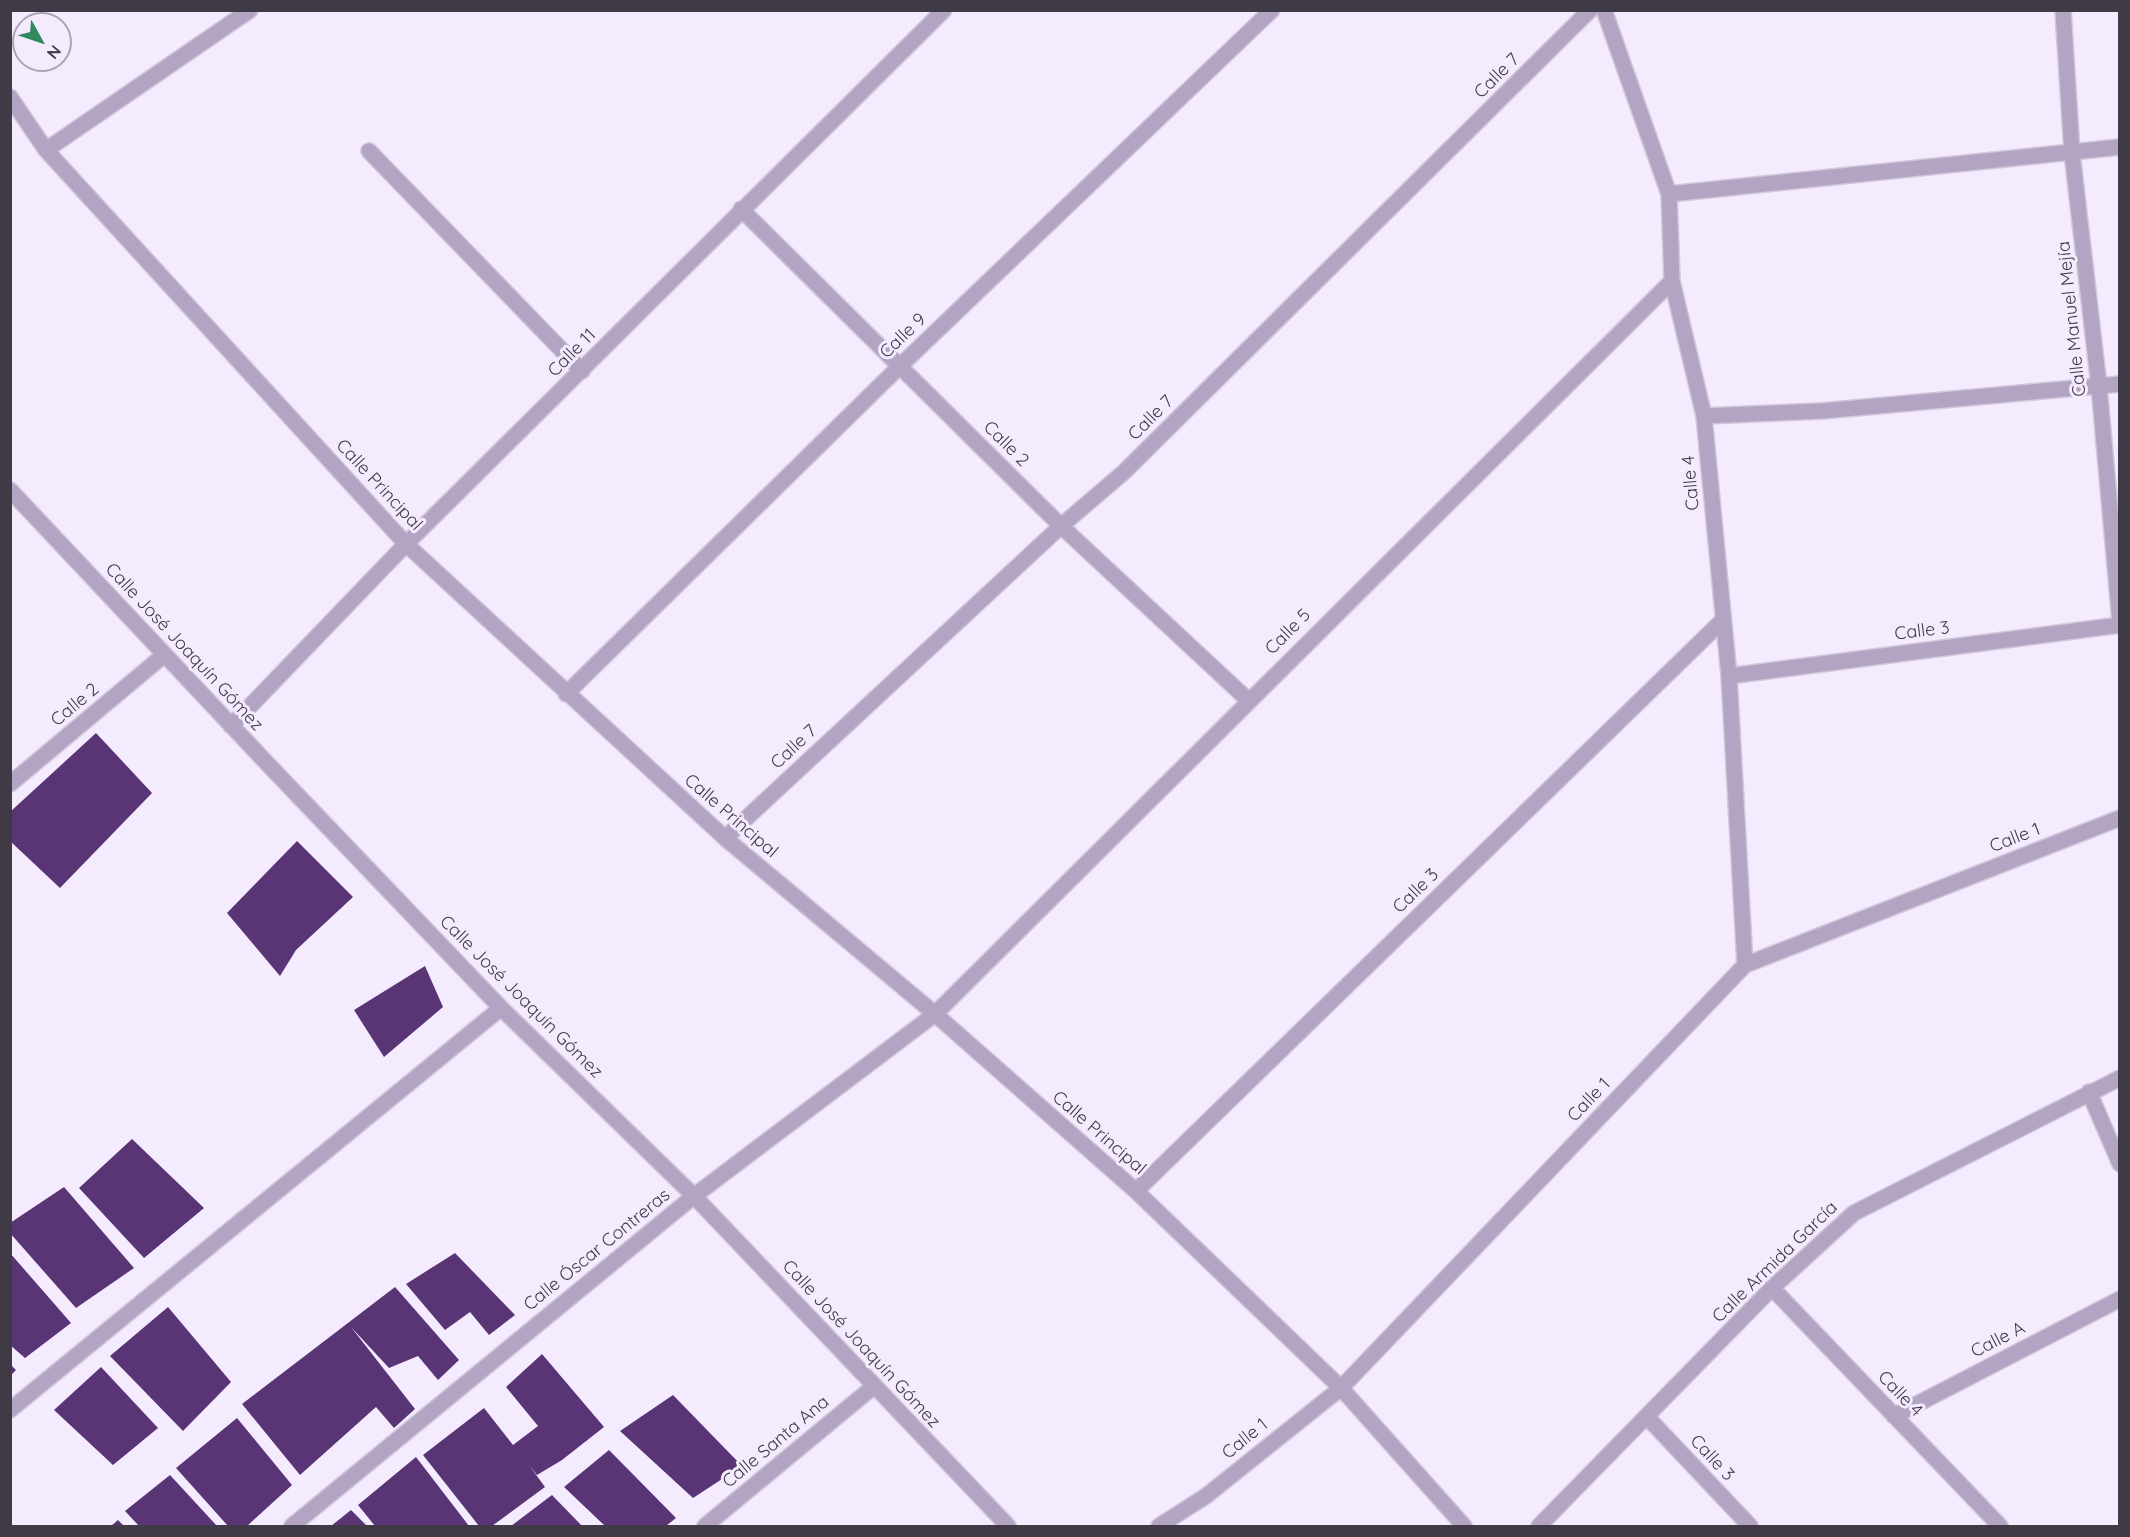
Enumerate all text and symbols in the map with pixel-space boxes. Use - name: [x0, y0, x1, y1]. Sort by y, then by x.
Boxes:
- north arrow: [12, 12, 72, 72]
- text: N: [43, 41, 66, 63]
- street label: Calle 7: [1470, 49, 1524, 103]
- street label: Calle Manuel Mejía: [2053, 240, 2091, 398]
- street label: Calle 9: [875, 309, 931, 363]
- street label: Calle 11: [543, 324, 601, 382]
- street label: Calle 7: [1124, 391, 1178, 445]
- street label: Calle 2: [979, 417, 1033, 471]
- street label: Calle Principal: [331, 435, 427, 535]
- street label: Calle 4: [1678, 454, 1704, 512]
- street label: Calle José Joaquín Gómez: [101, 559, 267, 735]
- street label: Calle 5: [1261, 605, 1315, 659]
- street label: Calle 3: [1893, 617, 1951, 645]
- street label: Calle 2: [47, 679, 103, 731]
- street label: Calle 7: [766, 720, 822, 774]
- street label: Calle Principal: [680, 770, 782, 862]
- street label: Calle 1: [1987, 819, 2043, 857]
- street label: Calle 3: [1389, 864, 1443, 918]
- street label: Calle José Joaquín Gómez: [435, 911, 607, 1083]
- street label: Calle 1: [1563, 1074, 1615, 1126]
- street label: Calle Principal: [1048, 1087, 1150, 1179]
- street label: Calle Óscar Contreras: [519, 1184, 675, 1316]
- street label: Calle Armida García: [1708, 1197, 1842, 1327]
- street label: Calle José Joaquín Gómez: [778, 1256, 944, 1432]
- street label: Calle A: [1967, 1317, 2029, 1363]
- street label: Calle 4: [1873, 1367, 1927, 1421]
- street label: Calle Santa Ana: [718, 1391, 834, 1493]
- street label: Calle 1: [1218, 1414, 1272, 1464]
- street label: Calle 3: [1685, 1430, 1739, 1486]

